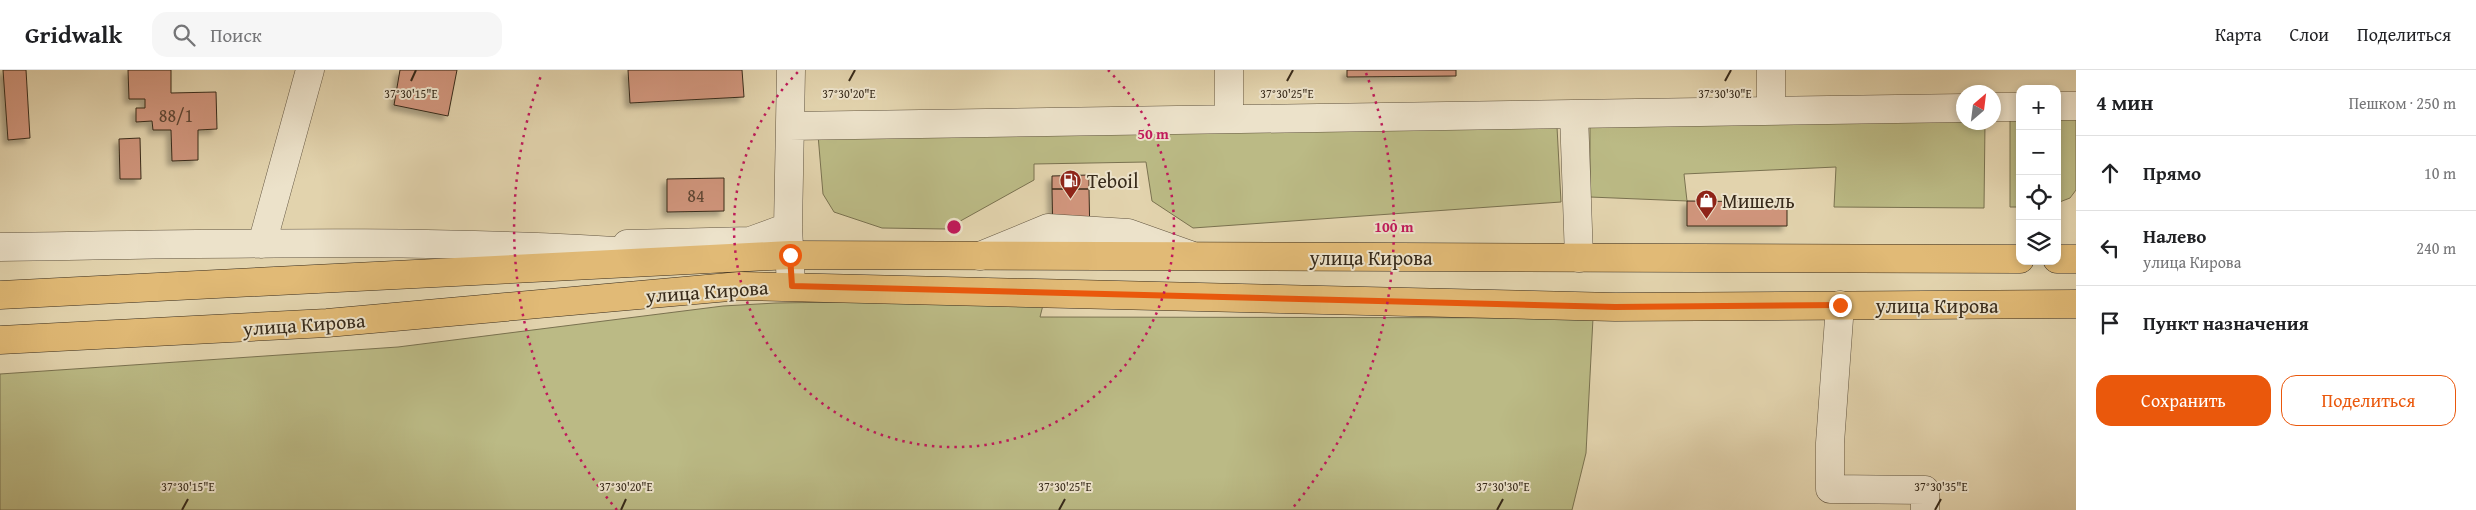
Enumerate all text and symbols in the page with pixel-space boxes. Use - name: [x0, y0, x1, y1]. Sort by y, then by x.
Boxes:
- search box: [152, 12, 502, 57]
- text: Gridwalk: [25, 17, 122, 52]
- icon: search: [170, 21, 198, 49]
- text: Поиск: [210, 21, 262, 49]
- text: Карта: [2215, 21, 2262, 48]
- text: Слои: [2290, 21, 2329, 48]
- text: Поделиться: [2357, 21, 2451, 48]
- text: 37°30'15"E: [384, 85, 438, 102]
- text: 37°30'20"E: [822, 85, 876, 102]
- text: 37°30'25"E: [1260, 85, 1314, 102]
- text: 37°30'30"E: [1698, 85, 1752, 102]
- north arrow: [1956, 85, 2001, 130]
- map controls: [2016, 85, 2061, 265]
- button: +: [2016, 85, 2061, 130]
- text: 4 мин: [2096, 87, 2153, 118]
- text: Пешком · 250 m: [2349, 91, 2456, 115]
- house number: 88/1: [159, 102, 193, 129]
- text: 50 m: [1137, 123, 1169, 144]
- button: −: [2016, 130, 2061, 175]
- icon: ahead: [2096, 159, 2124, 187]
- text: Прямо: [2143, 159, 2201, 187]
- text: 10 m: [2424, 161, 2456, 185]
- place label: Teboil: [1087, 166, 1139, 195]
- fuel station icon: Teboil: [1059, 168, 1083, 199]
- button: locate: [2016, 175, 2061, 220]
- house number: 84: [687, 182, 705, 209]
- place label: Мишель: [1722, 186, 1795, 215]
- shop icon: Мишель: [1694, 188, 1718, 219]
- text: 100 m: [1374, 216, 1414, 237]
- centre of rings: [945, 218, 963, 236]
- button: layers: [2016, 220, 2061, 265]
- text: Налево: [2143, 222, 2206, 250]
- icon: left: [2096, 234, 2124, 262]
- text: 240 m: [2416, 236, 2456, 260]
- street label: улица Кирова: [1309, 243, 1433, 272]
- route start: [779, 244, 802, 267]
- text: улица Кирова: [2143, 250, 2241, 274]
- street label: улица Кирова: [644, 272, 770, 310]
- street label: улица Кирова: [1875, 291, 1999, 320]
- route end: [1829, 294, 1852, 317]
- street label: улица Кирова: [241, 305, 367, 343]
- icon: arrive: [2096, 309, 2124, 337]
- text: Пункт назначения: [2143, 309, 2309, 337]
- button: Сохранить: [2096, 375, 2271, 426]
- button: Поделиться: [2281, 375, 2456, 426]
- text: 37°30'15"E: [161, 478, 215, 495]
- text: 37°30'20"E: [599, 478, 653, 495]
- text: 37°30'25"E: [1038, 478, 1092, 495]
- text: 37°30'30"E: [1476, 478, 1530, 495]
- text: 37°30'35"E: [1914, 478, 1968, 495]

